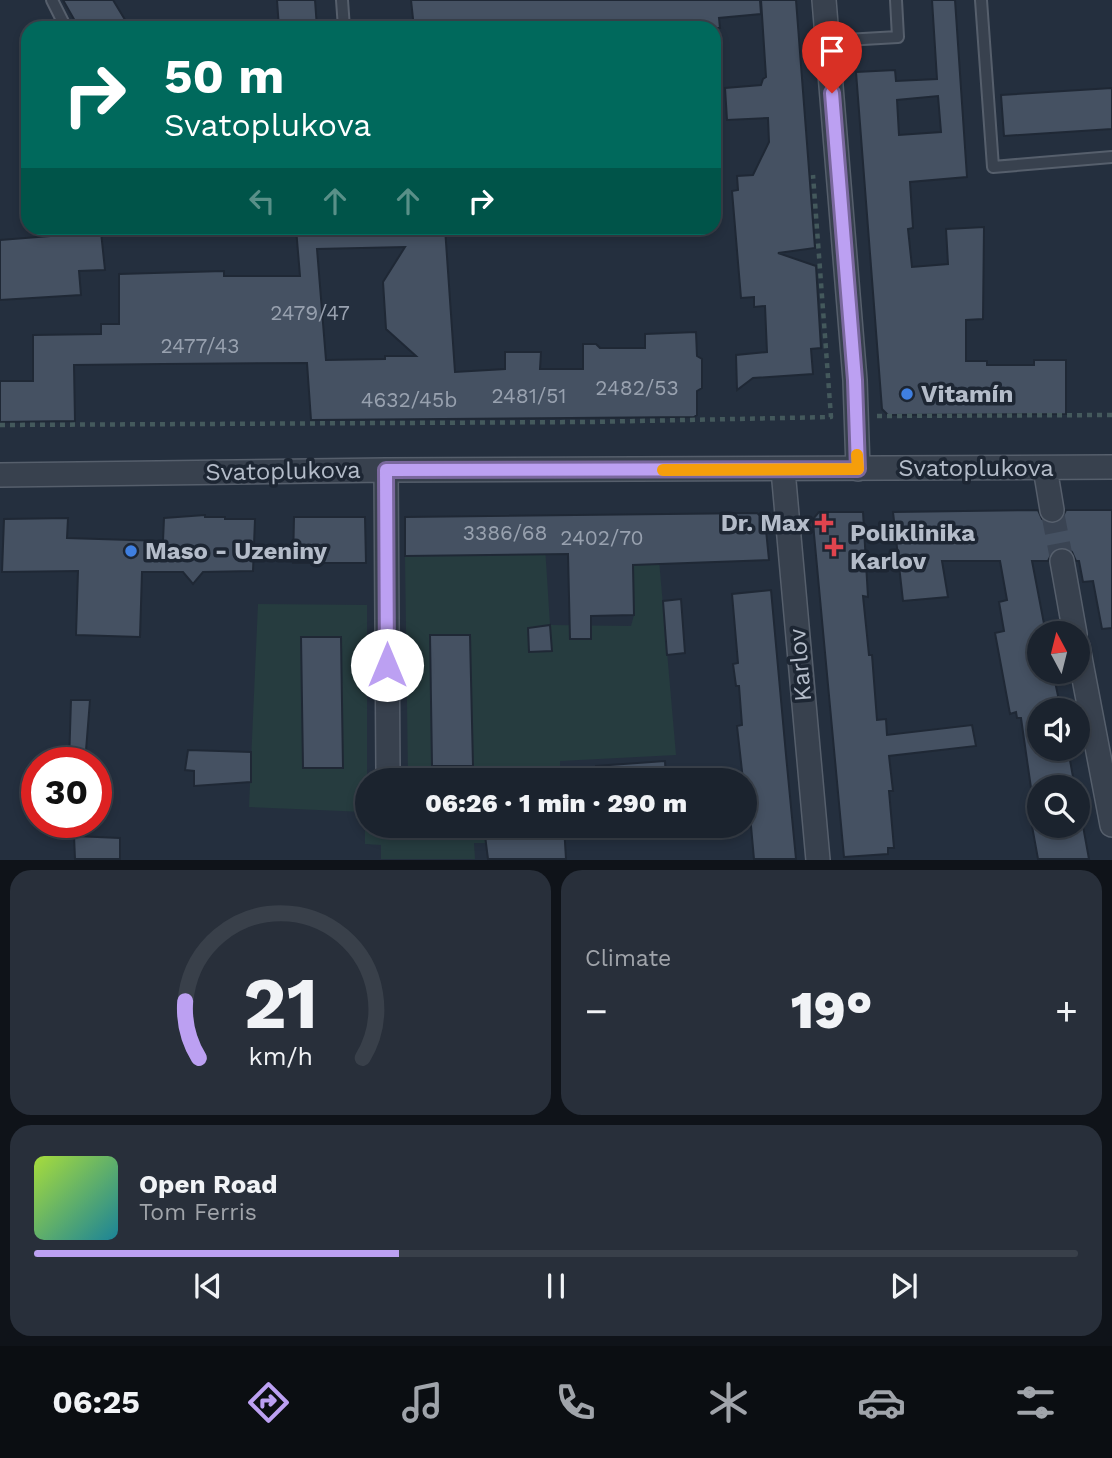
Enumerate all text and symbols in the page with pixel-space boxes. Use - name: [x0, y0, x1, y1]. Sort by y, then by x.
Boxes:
- pin: [802, 21, 862, 93]
- icon: arrive: [813, 32, 851, 70]
- text: 50 m: [164, 47, 284, 105]
- icon: right: [49, 49, 140, 140]
- text: Svatoplukova: [164, 106, 371, 144]
- icon: left: [243, 182, 281, 220]
- icon: ahead: [316, 182, 354, 220]
- icon: ahead: [389, 182, 427, 220]
- icon: right: [462, 182, 500, 220]
- house number: 2479/47: [270, 300, 350, 325]
- house number: 2477/43: [160, 333, 240, 358]
- house number: 2482/53: [595, 375, 679, 400]
- place label: Vitamín: [921, 380, 1013, 408]
- house number: 2481/51: [491, 383, 567, 408]
- marker: Vitamín: [899, 386, 915, 402]
- house number: 4632/45b: [361, 387, 457, 412]
- street label: Svatoplukova: [898, 454, 1054, 482]
- street label: Svatoplukova: [205, 456, 361, 486]
- place label: Dr. Max: [721, 509, 810, 537]
- marker: Dr. Max: [816, 515, 832, 531]
- place label: Poliklinika Karlov: [850, 519, 975, 575]
- house number: 3386/68: [463, 520, 547, 545]
- house number: 2402/70: [560, 525, 644, 550]
- place label: Maso - Uzeniny: [145, 537, 328, 565]
- marker: Poliklinika Karlov: [824, 537, 844, 557]
- marker: Maso - Uzeniny: [123, 543, 139, 559]
- north arrow: [1027, 621, 1090, 684]
- map controls: [1027, 621, 1090, 838]
- street label: Karlov: [783, 627, 817, 703]
- position arrow: [350, 628, 424, 702]
- button: sound: [1027, 698, 1090, 761]
- speed limit sign: 30: [21, 747, 112, 838]
- button: search: [1027, 775, 1090, 838]
- text: 06:26 · 1 min · 290 m: [425, 788, 687, 818]
- text: Climate: [585, 945, 671, 972]
- text: 21: [243, 961, 318, 1047]
- text: 19°: [791, 980, 872, 1041]
- text: −: [585, 989, 608, 1033]
- text: +: [1055, 989, 1078, 1033]
- text: km/h: [248, 1042, 313, 1071]
- text: Open Road: [139, 1169, 277, 1199]
- text: Tom Ferris: [139, 1199, 257, 1226]
- icon: previous: [189, 1267, 227, 1305]
- icon: pause: [537, 1267, 575, 1305]
- icon: next: [885, 1267, 923, 1305]
- icon: directions: [244, 1378, 293, 1427]
- icon: music: [398, 1378, 447, 1427]
- icon: phone: [551, 1378, 600, 1427]
- icon: climate: [704, 1378, 753, 1427]
- icon: car: [857, 1378, 906, 1427]
- icon: filters: [1011, 1378, 1060, 1427]
- text: 06:25: [52, 1383, 140, 1421]

